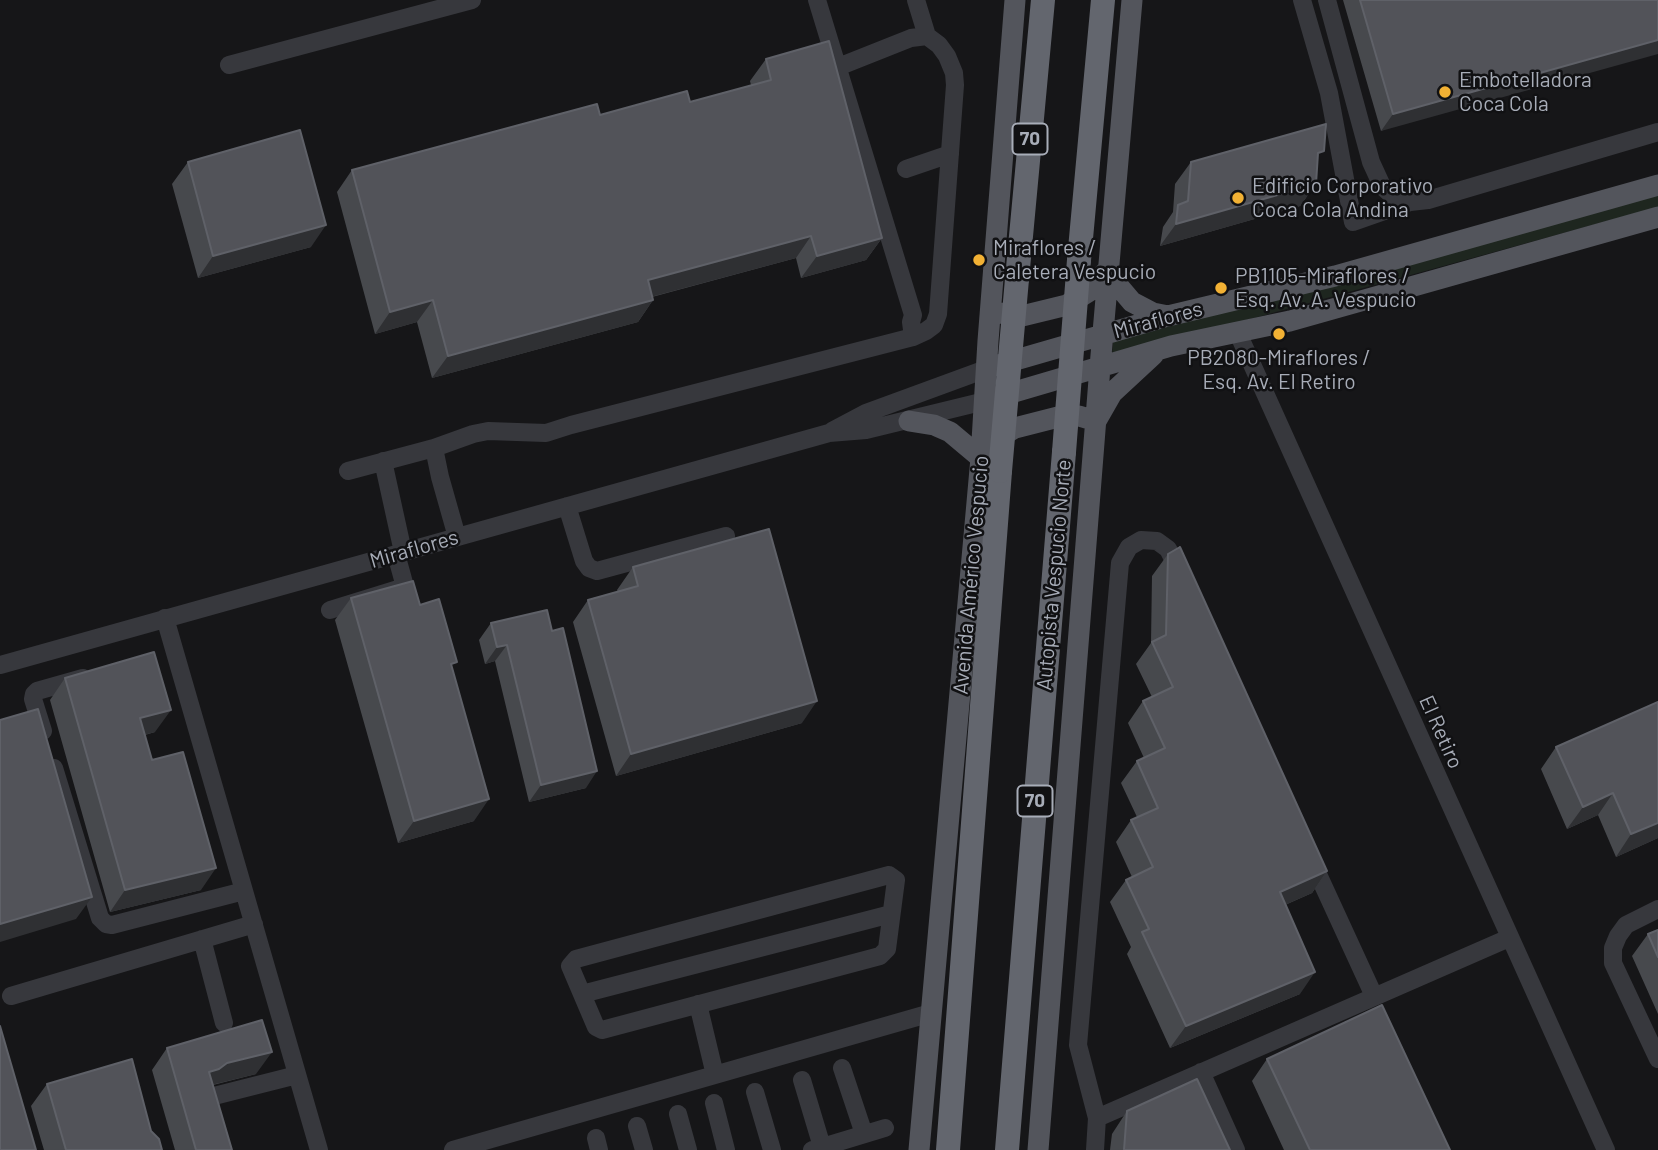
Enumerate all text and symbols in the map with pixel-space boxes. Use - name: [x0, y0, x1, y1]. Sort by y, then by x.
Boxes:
- place label: Embotelladora Coca Cola: [1459, 67, 1592, 117]
- marker: Embotelladora Coca Cola: [1437, 84, 1453, 100]
- road number: 70: [1012, 124, 1048, 154]
- place label: Edificio Corporativo Coca Cola Andina: [1252, 173, 1433, 223]
- marker: Edificio Corporativo Coca Cola Andina: [1230, 190, 1246, 206]
- place label: Miraflores / Caletera Vespucio: [993, 235, 1156, 285]
- marker: Miraflores / Caletera Vespucio: [971, 252, 987, 268]
- place label: PB1105-Miraflores / Esq. Av. A. Vespucio: [1235, 263, 1416, 313]
- marker: PB1105-Miraflores / Esq. Av. A. Vespucio: [1213, 280, 1229, 296]
- street label: Miraflores: [1111, 296, 1205, 344]
- marker: PB2080-Miraflores / Esq. Av. El Retiro: [1271, 326, 1287, 342]
- place label: PB2080-Miraflores / Esq. Av. El Retiro: [1187, 345, 1371, 395]
- street label: Avenida Américo Vespucio: [948, 455, 994, 695]
- street label: Autopista Vespucio Norte: [1031, 458, 1077, 692]
- street label: Miraflores: [367, 524, 461, 574]
- street label: El Retiro: [1414, 691, 1468, 773]
- road number: 70: [1018, 786, 1052, 816]

